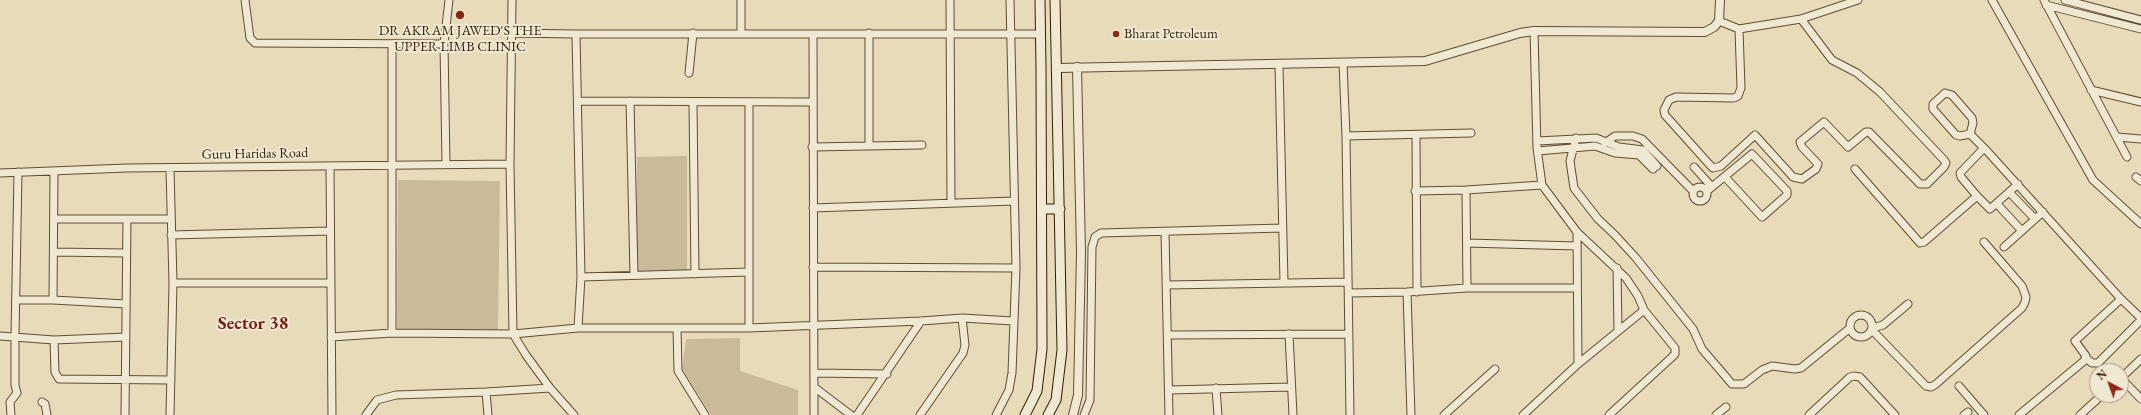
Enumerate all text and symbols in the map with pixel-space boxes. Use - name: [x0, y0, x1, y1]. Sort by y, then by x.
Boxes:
- marker: DR AKRAM JAWED'S THE UPPER LIMB CLINIC: [454, 9, 466, 21]
- place label: DR AKRAM JAWED'S THE UPPER LIMB CLINIC: [379, 23, 541, 56]
- place label: Bharat Petroleum: [1124, 26, 1218, 42]
- marker: Bharat Petroleum: [1111, 29, 1121, 39]
- street label: Guru Haridas Road: [201, 145, 309, 163]
- district label: Sector 38: [218, 313, 288, 335]
- north arrow: [2089, 363, 2129, 403]
- text: N: [2094, 366, 2110, 383]

